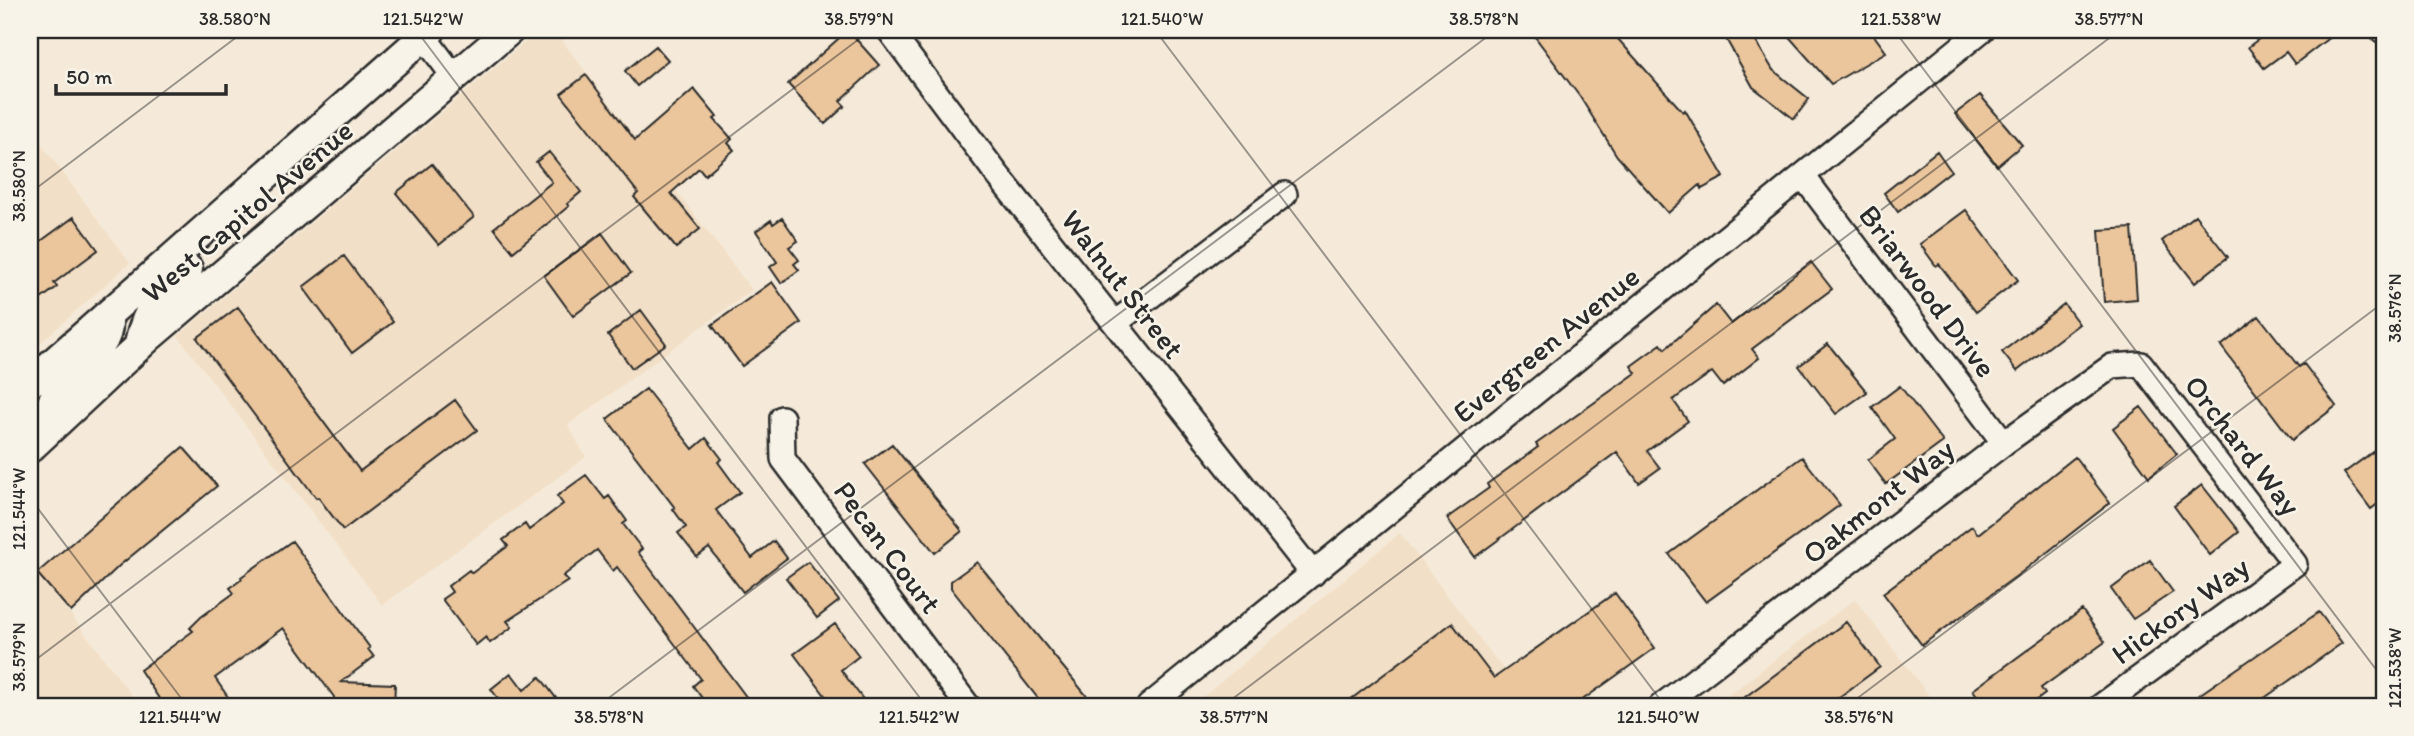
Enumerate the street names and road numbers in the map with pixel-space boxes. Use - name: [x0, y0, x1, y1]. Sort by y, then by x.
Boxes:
- street label: West Capitol Avenue: [134, 112, 360, 310]
- street label: Briarwood Drive: [1851, 197, 2005, 385]
- street label: Walnut Street: [1053, 202, 1193, 366]
- street label: Evergreen Avenue: [1445, 257, 1647, 431]
- street label: Orchard Way: [2177, 367, 2309, 523]
- street label: Oakmont Way: [1795, 430, 1961, 572]
- street label: Pecan Court: [826, 473, 950, 621]
- street label: Hickory Way: [2104, 548, 2256, 672]

